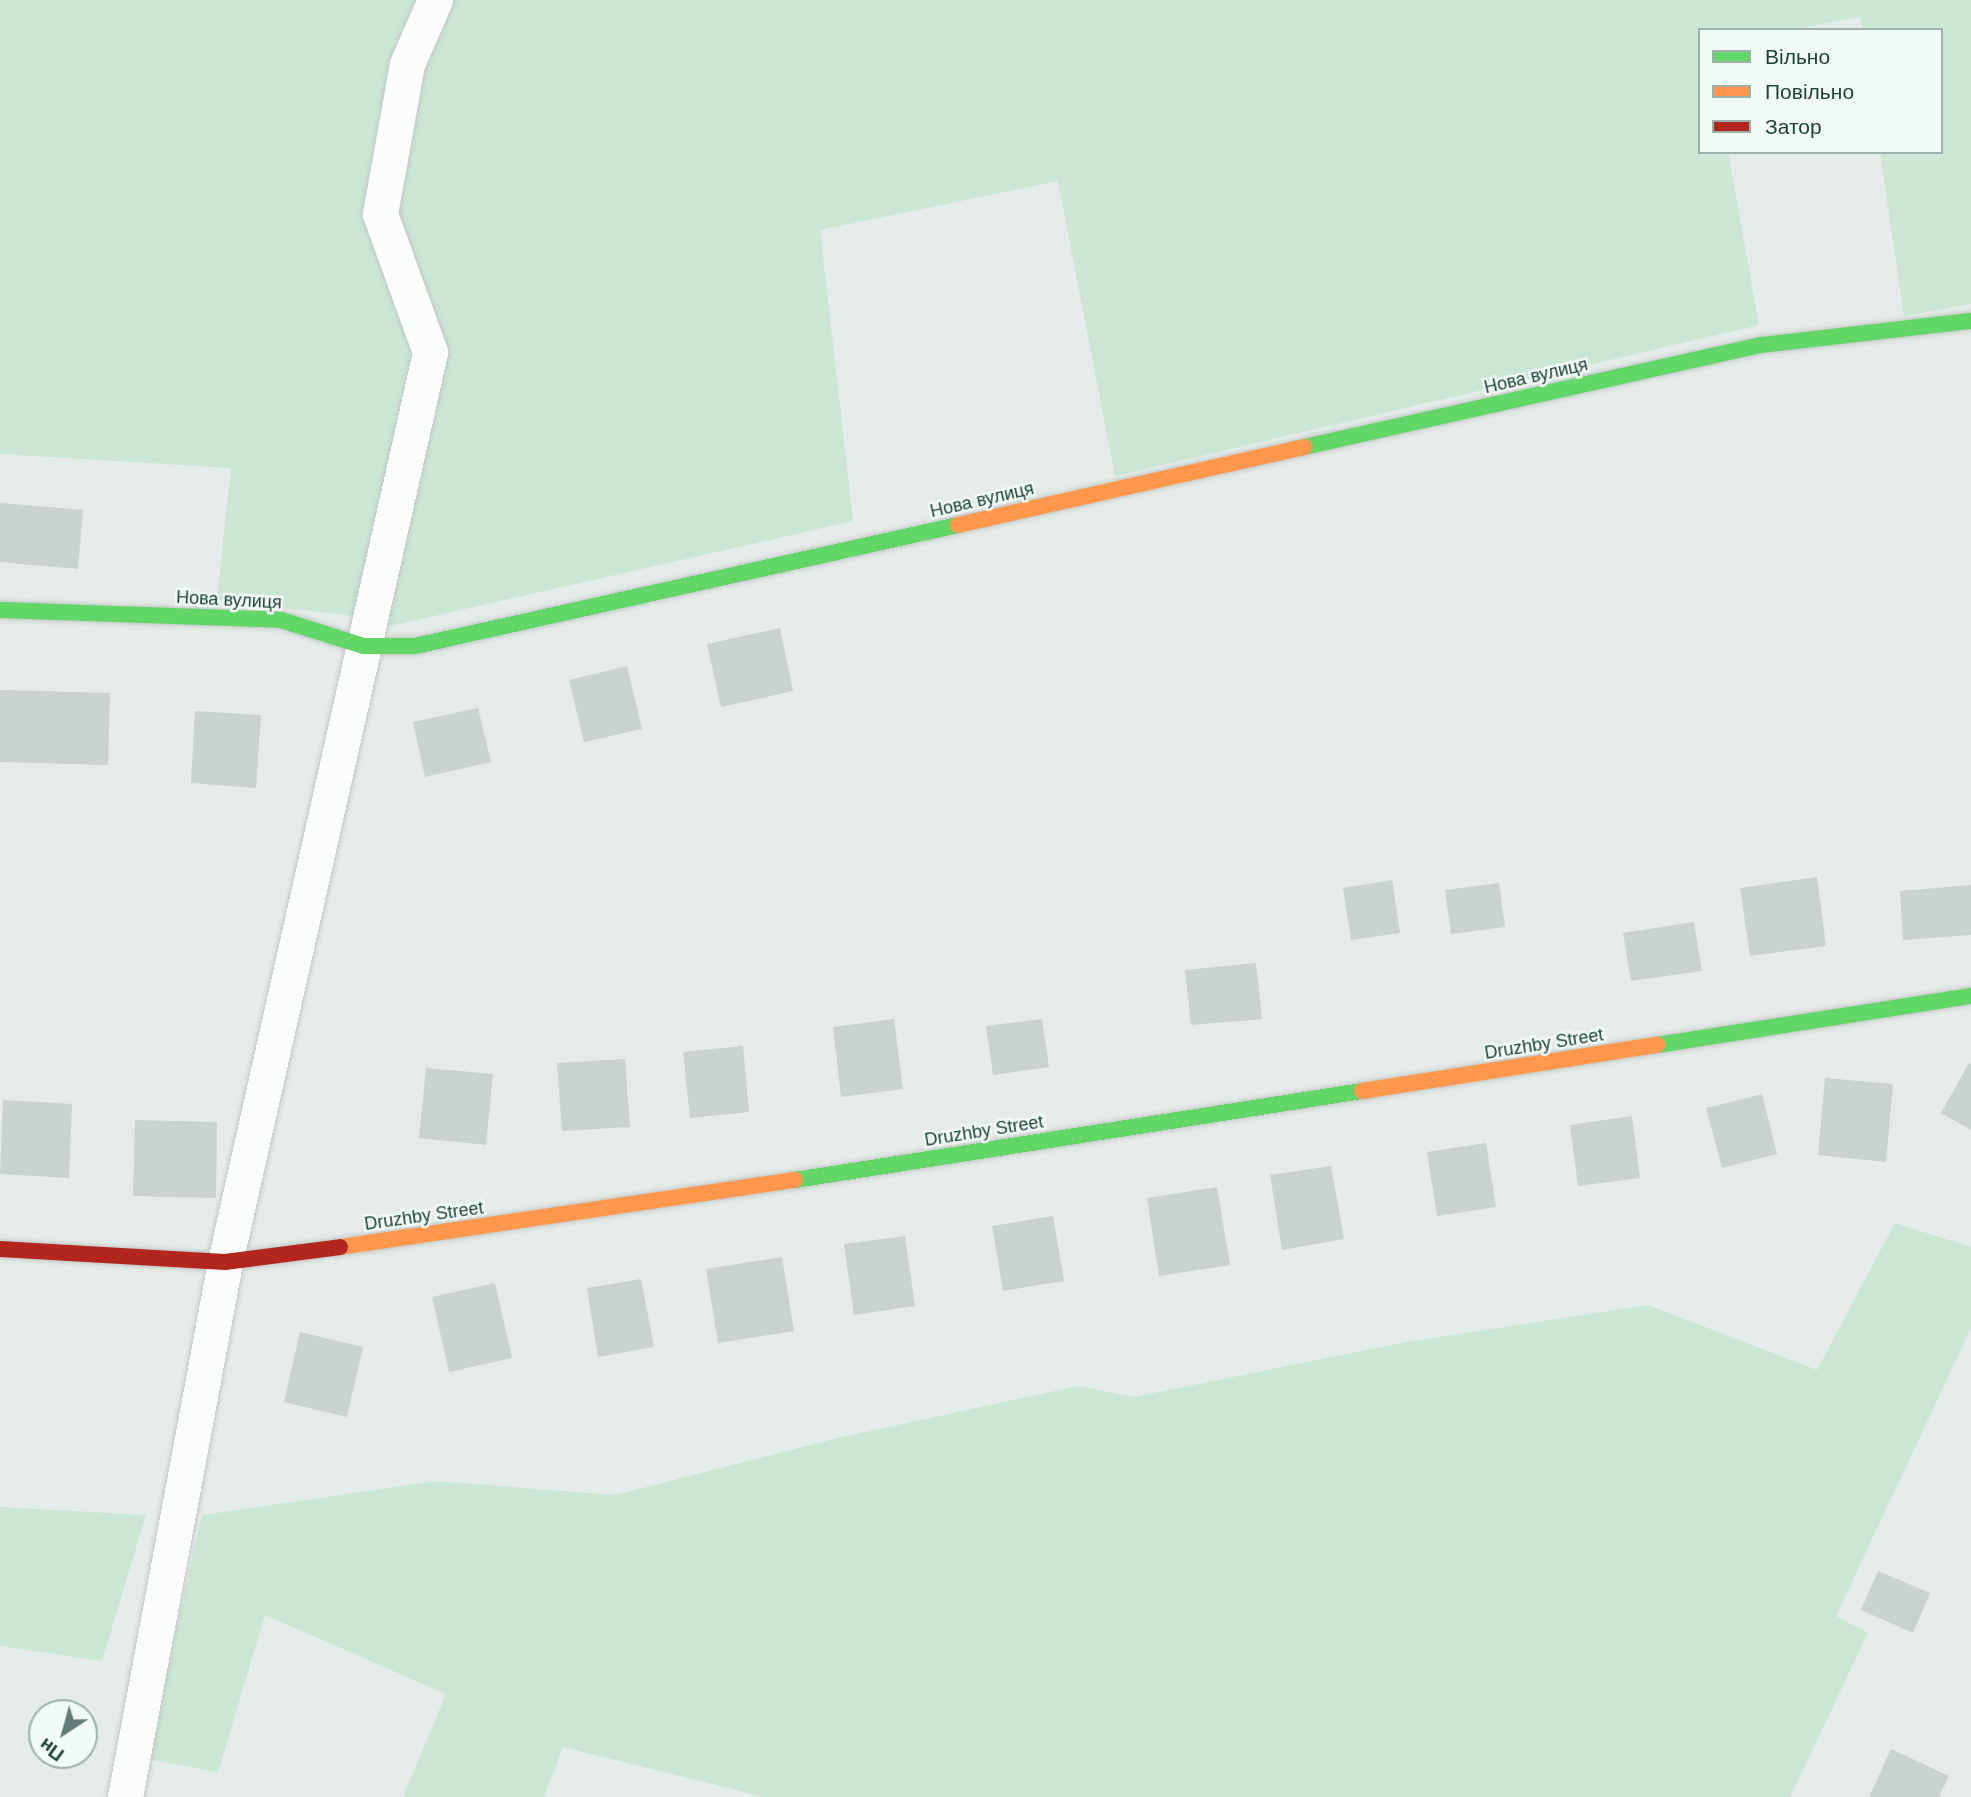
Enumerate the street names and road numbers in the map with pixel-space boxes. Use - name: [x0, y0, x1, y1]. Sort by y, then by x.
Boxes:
- street label: Нова вулиця: [1482, 354, 1590, 398]
- street label: Нова вулиця: [928, 478, 1036, 522]
- street label: Нова вулиця: [176, 586, 282, 614]
- street label: Druzhby Street: [1483, 1024, 1605, 1064]
- street label: Druzhby Street: [923, 1111, 1045, 1151]
- street label: Druzhby Street: [363, 1197, 485, 1235]

